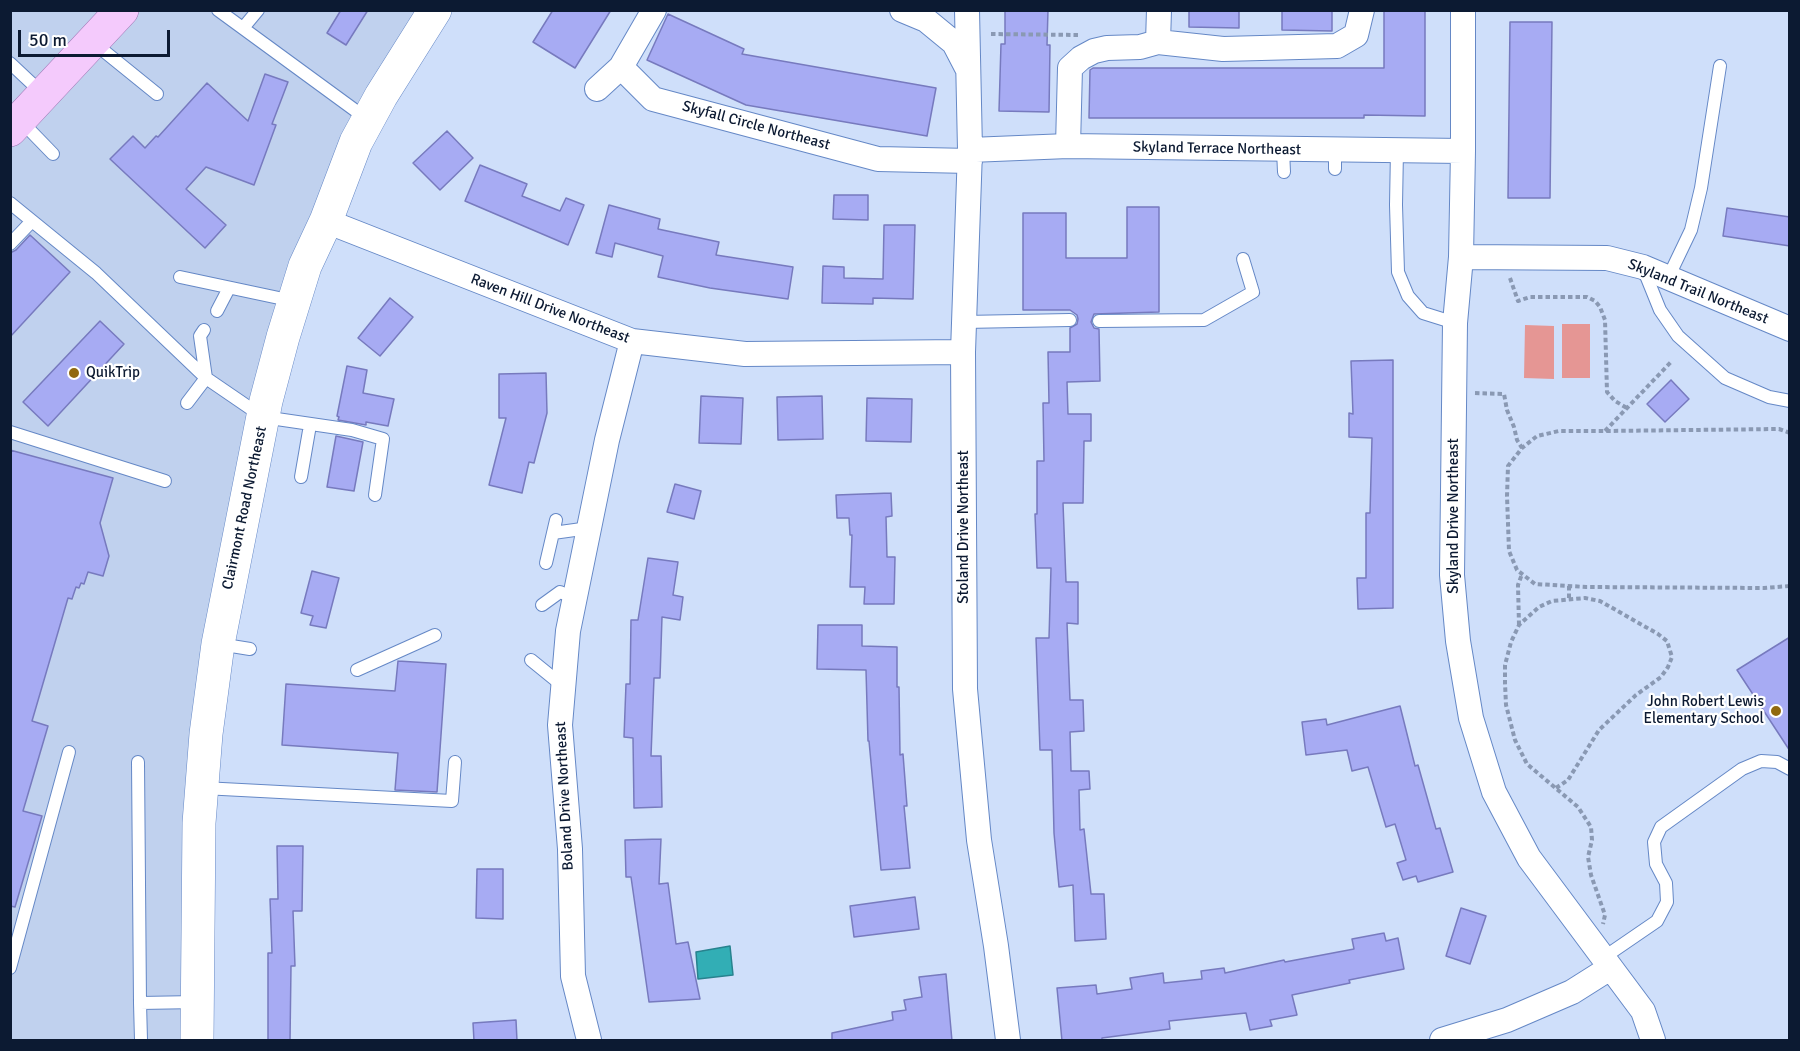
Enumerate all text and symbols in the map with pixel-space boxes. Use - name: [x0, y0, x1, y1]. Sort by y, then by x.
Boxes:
- scale bar: [21, 18, 172, 56]
- text: 50 m: [29, 29, 67, 51]
- street label: Skyfall Circle Northeast: [680, 98, 832, 154]
- street label: Skyland Terrace Northeast: [1133, 139, 1301, 159]
- street label: Skyland Trail Northeast: [1625, 256, 1771, 328]
- street label: Raven Hill Drive Northeast: [468, 270, 632, 348]
- place label: QuikTrip: [86, 364, 140, 382]
- marker: QuikTrip: [67, 366, 81, 380]
- street label: Clairmont Road Northeast: [219, 425, 271, 591]
- street label: Skyland Drive Northeast: [1445, 438, 1463, 594]
- street label: Stoland Drive Northeast: [955, 450, 973, 604]
- place label: John Robert Lewis Elementary School: [1643, 693, 1764, 728]
- marker: John Robert Lewis Elementary School: [1769, 704, 1783, 718]
- street label: Boland Drive Northeast: [552, 721, 578, 871]

